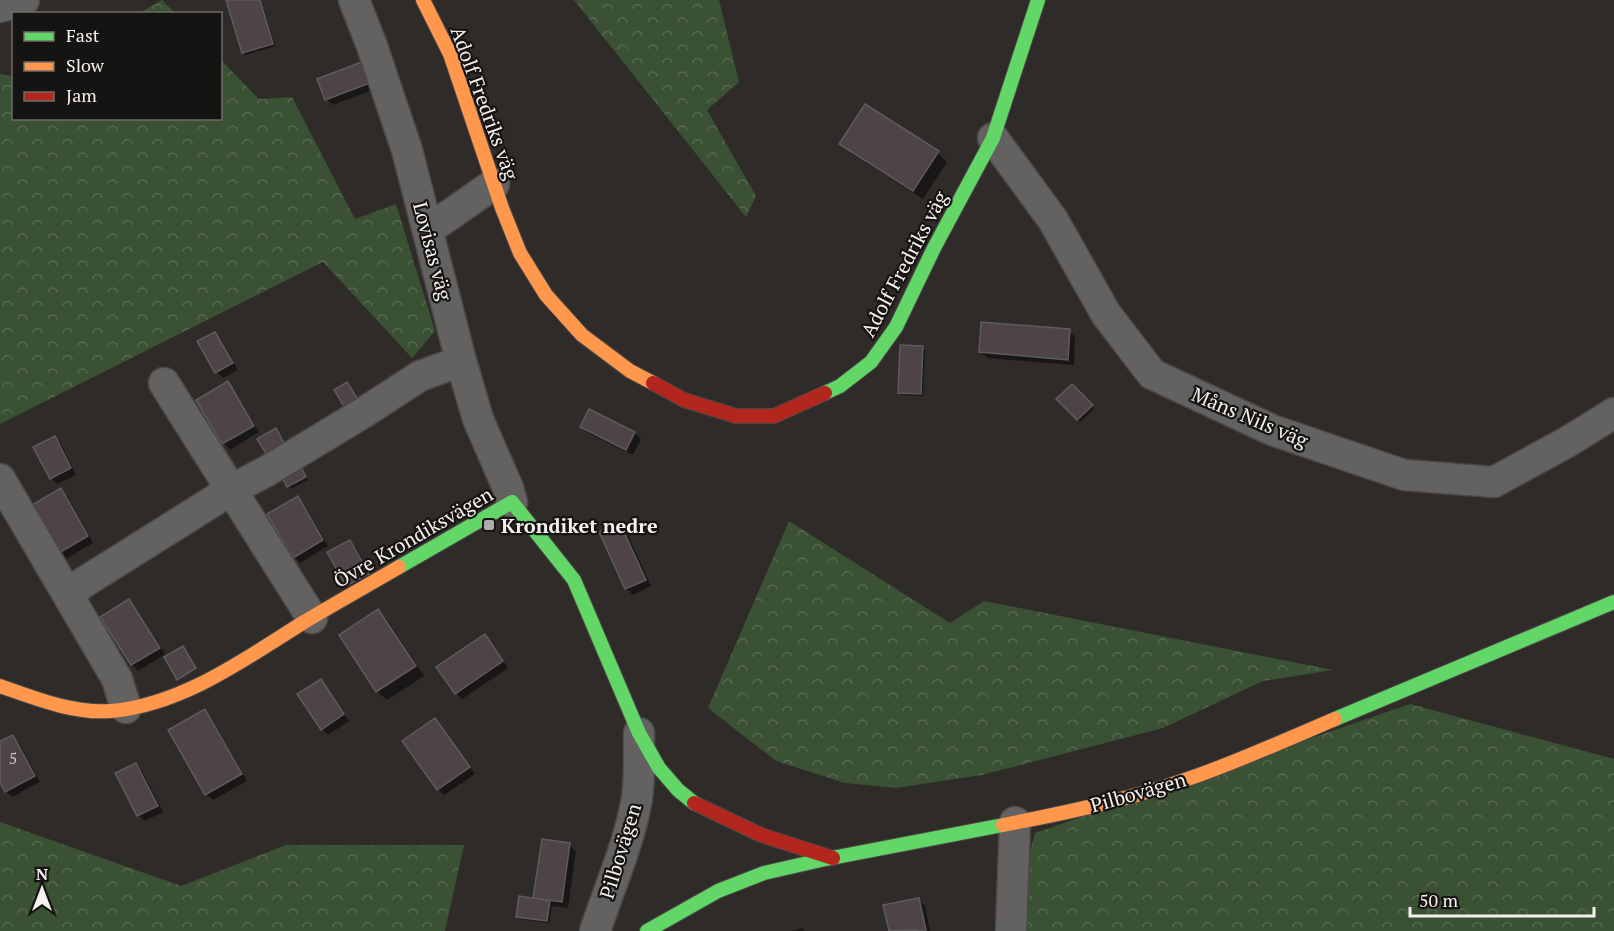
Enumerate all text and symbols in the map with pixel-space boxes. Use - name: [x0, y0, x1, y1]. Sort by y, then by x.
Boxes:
- legend: [12, 12, 222, 120]
- street label: Adolf Fredriks väg: [445, 22, 525, 184]
- text: Fast: [66, 23, 100, 47]
- text: Slow: [66, 53, 105, 77]
- text: Jam: [66, 83, 97, 107]
- street label: Adolf Fredriks väg: [854, 186, 954, 342]
- street label: Lovisas väg: [407, 199, 459, 304]
- street label: Måns Nils väg: [1188, 380, 1313, 454]
- street label: Övre Krondiksvägen: [328, 480, 498, 594]
- place label: Krondiket nedre: [501, 512, 658, 539]
- marker: Krondiket nedre: [482, 518, 496, 532]
- house number: 5: [9, 747, 17, 769]
- street label: Pilbovägen: [1087, 765, 1189, 819]
- street label: Pilbovägen: [593, 800, 647, 902]
- north arrow: [12, 859, 72, 919]
- text: N: [36, 863, 48, 885]
- scale bar: [1410, 880, 1594, 918]
- text: 50 m: [1419, 888, 1459, 912]

